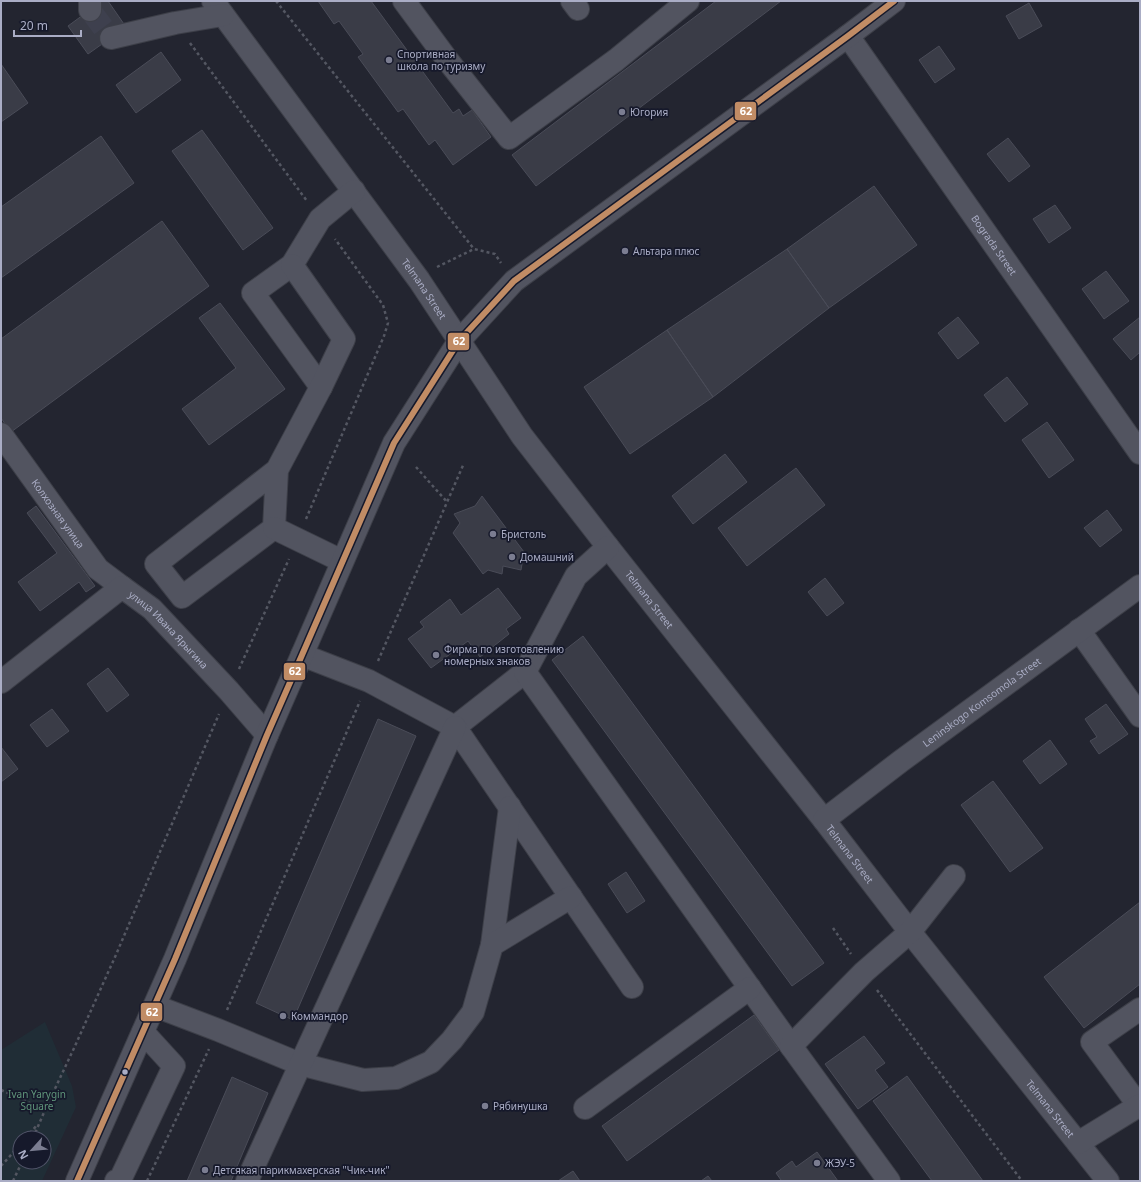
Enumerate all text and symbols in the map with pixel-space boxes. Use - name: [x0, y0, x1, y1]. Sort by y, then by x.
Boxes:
- scale bar: [14, 12, 81, 38]
- text: 20 m: [20, 17, 48, 34]
- place label: Спортивная школа по туризму: [397, 47, 486, 73]
- marker: Спортивная школа по туризму: [384, 55, 394, 65]
- line badge: 62: [734, 101, 757, 121]
- text: 62: [740, 103, 752, 118]
- place label: Югория: [630, 105, 668, 119]
- marker: Югория: [617, 107, 627, 117]
- street label: Bograda Street: [968, 212, 1020, 278]
- place label: Альтара плюс: [633, 244, 699, 258]
- marker: Альтара плюс: [620, 246, 630, 256]
- street label: Telmana Street: [398, 256, 450, 322]
- line badge: 62: [447, 332, 470, 351]
- text: 62: [453, 333, 465, 348]
- street label: Колхозная улица: [29, 476, 88, 551]
- place label: Бристоль: [501, 527, 546, 541]
- marker: Бристоль: [488, 529, 498, 539]
- place label: Домашний: [520, 550, 574, 564]
- marker: Домашний: [507, 552, 517, 562]
- street label: Telmana Street: [622, 567, 677, 632]
- street label: улица Ивана Ярыгина: [126, 587, 211, 672]
- place label: Фирма по изготовлению номерных знаков: [444, 642, 564, 668]
- marker: Фирма по изготовлению номерных знаков: [431, 650, 441, 660]
- street label: Leninskogo Komsomola Street: [920, 654, 1044, 750]
- line badge: 62: [283, 662, 306, 681]
- text: 62: [289, 663, 301, 678]
- street label: Telmana Street: [823, 822, 877, 886]
- line badge: 62: [140, 1002, 163, 1022]
- text: 62: [146, 1004, 158, 1019]
- place label: Коммандор: [291, 1009, 348, 1023]
- marker: Коммандор: [278, 1011, 288, 1021]
- unlabelled marker: [120, 1067, 130, 1077]
- street label: Telmana Street: [1023, 1077, 1078, 1141]
- park label: Ivan Yarygin Square: [8, 1087, 66, 1113]
- place label: Рябинушка: [493, 1099, 548, 1113]
- marker: Рябинушка: [480, 1101, 490, 1111]
- north arrow: [12, 1130, 52, 1170]
- text: N: [14, 1147, 31, 1162]
- place label: ЖЭУ-5: [825, 1156, 855, 1170]
- marker: ЖЭУ-5: [812, 1158, 822, 1168]
- place label: Детсякая парикмахерская "Чик-чик": [213, 1163, 390, 1177]
- marker: Детсякая парикмахерская "Чик-чик": [200, 1165, 210, 1175]

